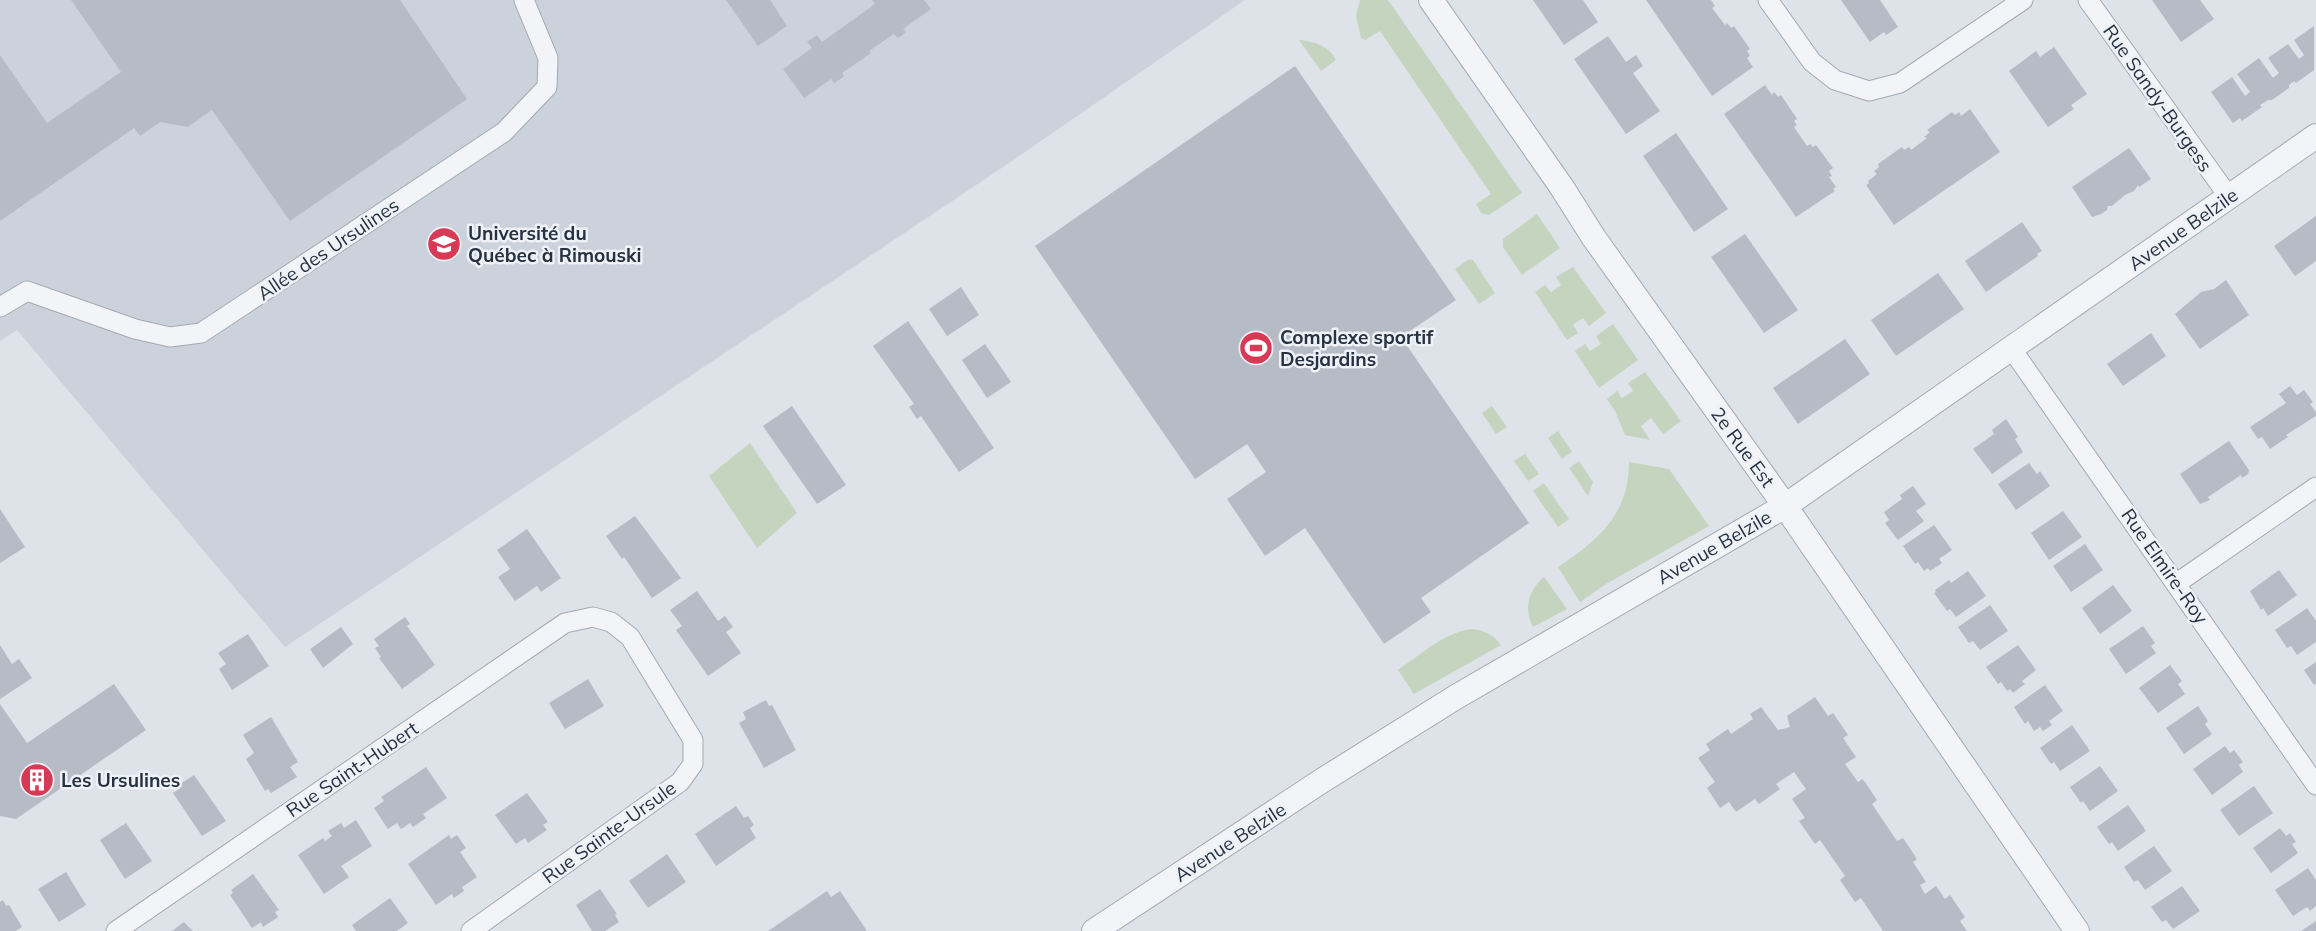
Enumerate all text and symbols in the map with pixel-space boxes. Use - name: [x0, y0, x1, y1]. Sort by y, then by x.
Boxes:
- street label: Rue Sandy-Burgess: [2098, 20, 2218, 176]
- street label: Avenue Belzile: [2124, 182, 2242, 276]
- street label: Allée des Ursulines: [253, 193, 403, 305]
- place label: Université du Québec à Rimouski: [468, 221, 642, 267]
- school or university icon: Université du Québec à Rimouski: [425, 225, 463, 263]
- place label: Complexe sportif Desjardins: [1280, 325, 1434, 371]
- sports icon: Complexe sportif Desjardins: [1237, 329, 1275, 367]
- street label: 2e Rue Est: [1706, 402, 1780, 492]
- street label: Rue Elmire-Roy: [2116, 504, 2214, 628]
- street label: Avenue Belzile: [1652, 505, 1776, 589]
- street label: Rue Saint-Hubert: [281, 716, 423, 822]
- building icon: Les Ursulines: [18, 761, 56, 799]
- place label: Les Ursulines: [61, 768, 180, 792]
- street label: Rue Sainte-Ursule: [537, 775, 681, 889]
- street label: Avenue Belzile: [1170, 797, 1290, 887]

